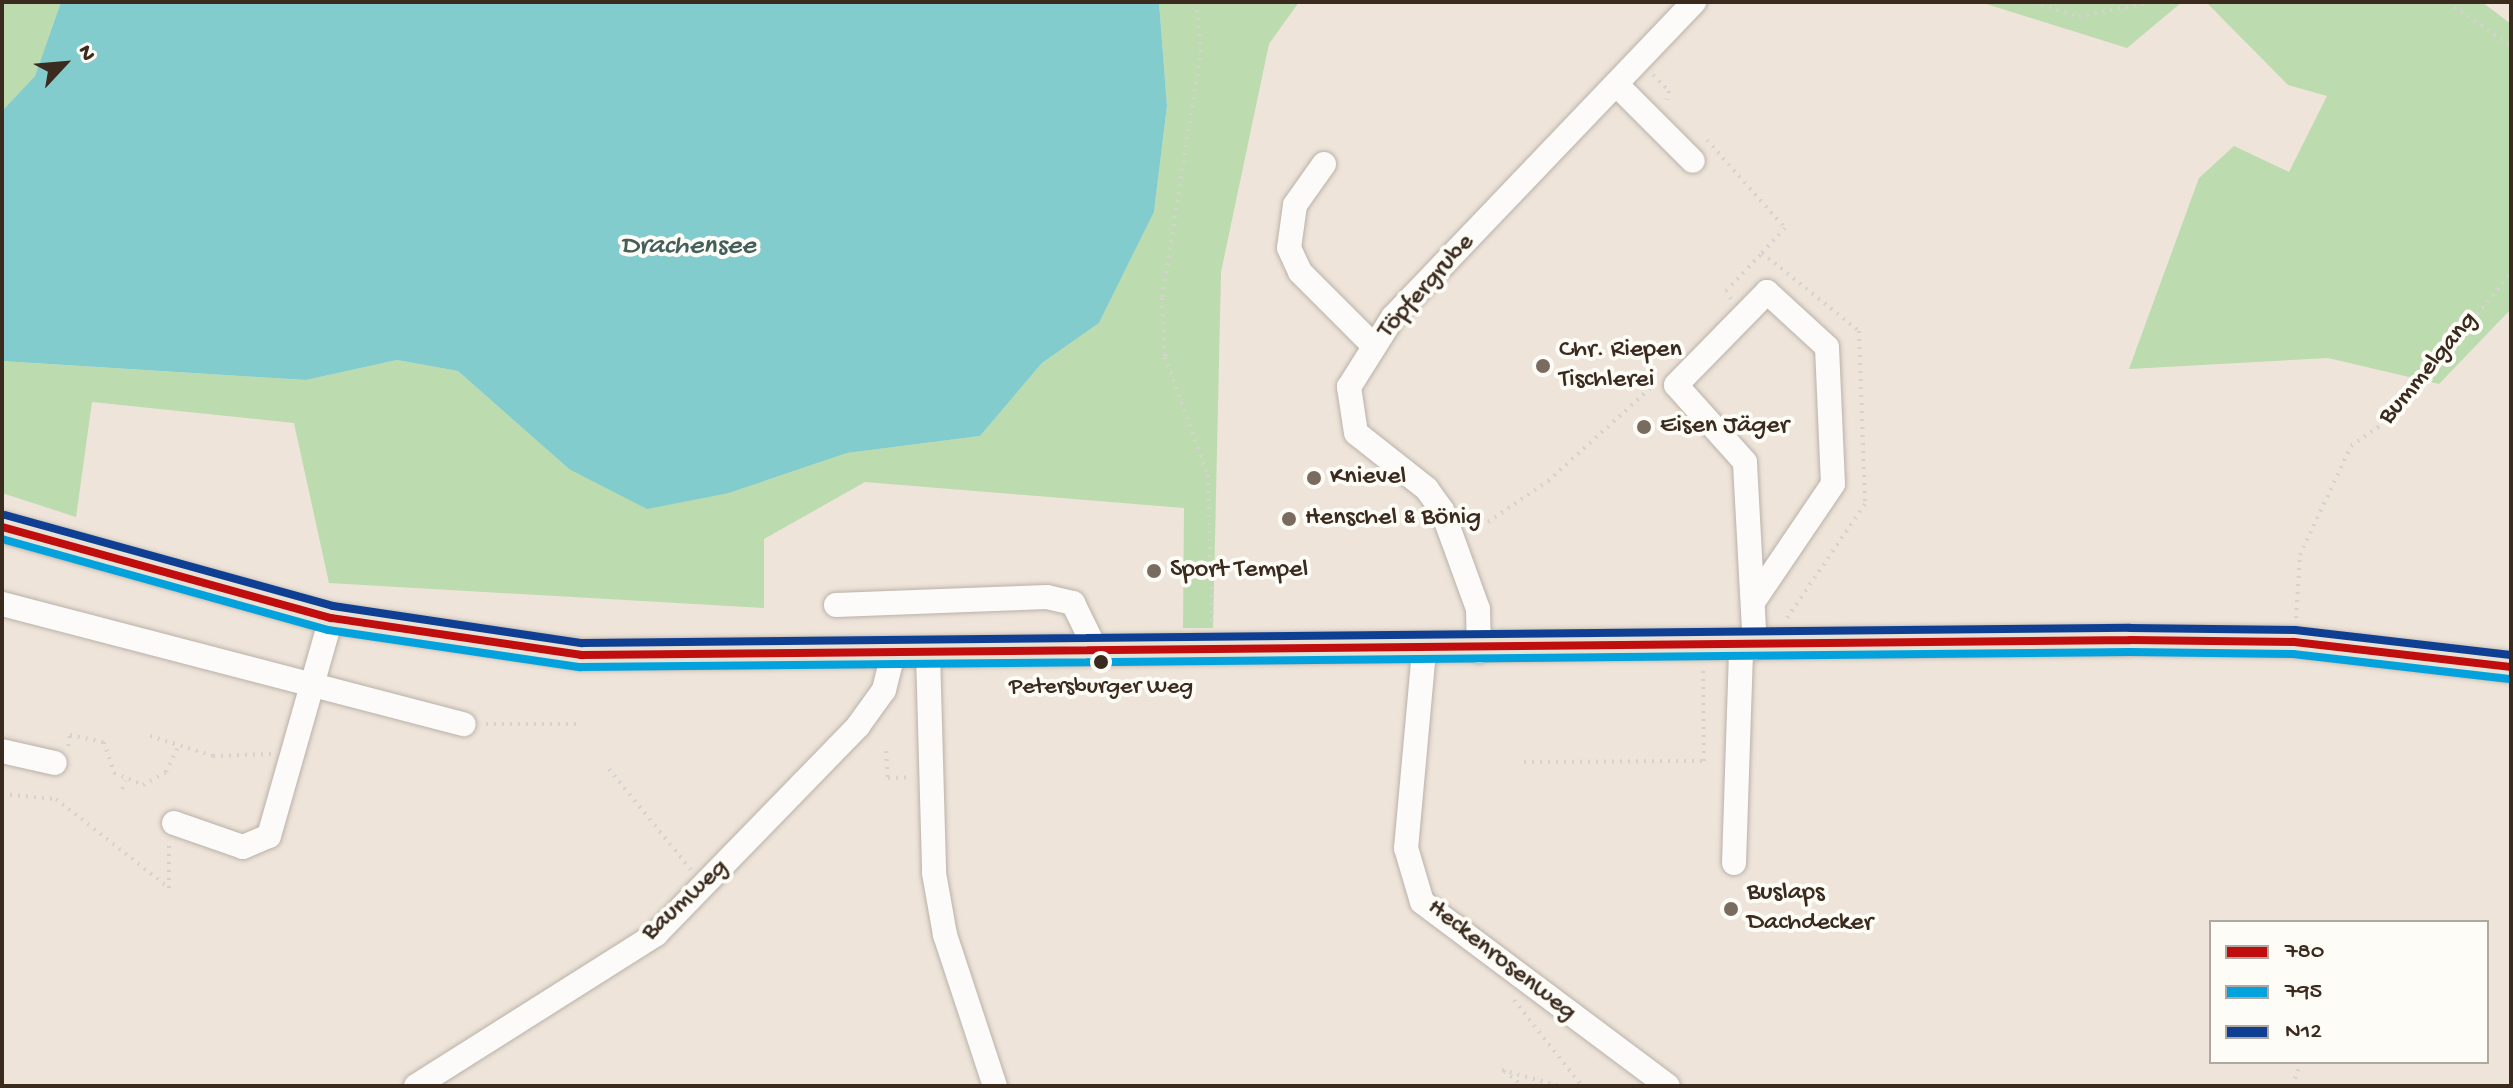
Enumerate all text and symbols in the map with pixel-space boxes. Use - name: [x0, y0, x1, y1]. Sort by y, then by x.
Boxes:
- north arrow: [24, 24, 104, 104]
- text: N: [71, 41, 100, 66]
- street label: Töpfergrube: [1372, 228, 1482, 346]
- water label: Drachensee: [620, 230, 756, 264]
- street label: Bummelgang: [2373, 306, 2485, 432]
- place label: Chr. Riepen Tischlerei: [1559, 335, 1682, 396]
- marker: Chr. Riepen Tischlerei: [1534, 357, 1552, 375]
- place label: Eisen Jäger: [1660, 411, 1789, 443]
- marker: Eisen Jäger: [1635, 418, 1653, 436]
- place label: Knievel: [1330, 462, 1406, 494]
- marker: Knievel: [1305, 469, 1323, 487]
- place label: Henschel & Bönig: [1305, 503, 1481, 535]
- marker: Henschel & Bönig: [1280, 510, 1298, 528]
- place label: Sport Tempel: [1170, 555, 1308, 587]
- marker: Sport Tempel: [1145, 562, 1163, 580]
- marker: Petersburger Weg: [1093, 654, 1109, 670]
- place label: Petersburger Weg: [1009, 674, 1193, 702]
- street label: Baumweg: [636, 853, 736, 949]
- place label: Buslaps Dachdecker: [1747, 878, 1873, 940]
- street label: Heckenrosenweg: [1420, 893, 1582, 1029]
- marker: Buslaps Dachdecker: [1722, 900, 1740, 918]
- legend: [2209, 920, 2489, 1064]
- text: 780: [2285, 938, 2324, 967]
- text: 795: [2285, 978, 2322, 1007]
- text: N12: [2285, 1018, 2322, 1047]

